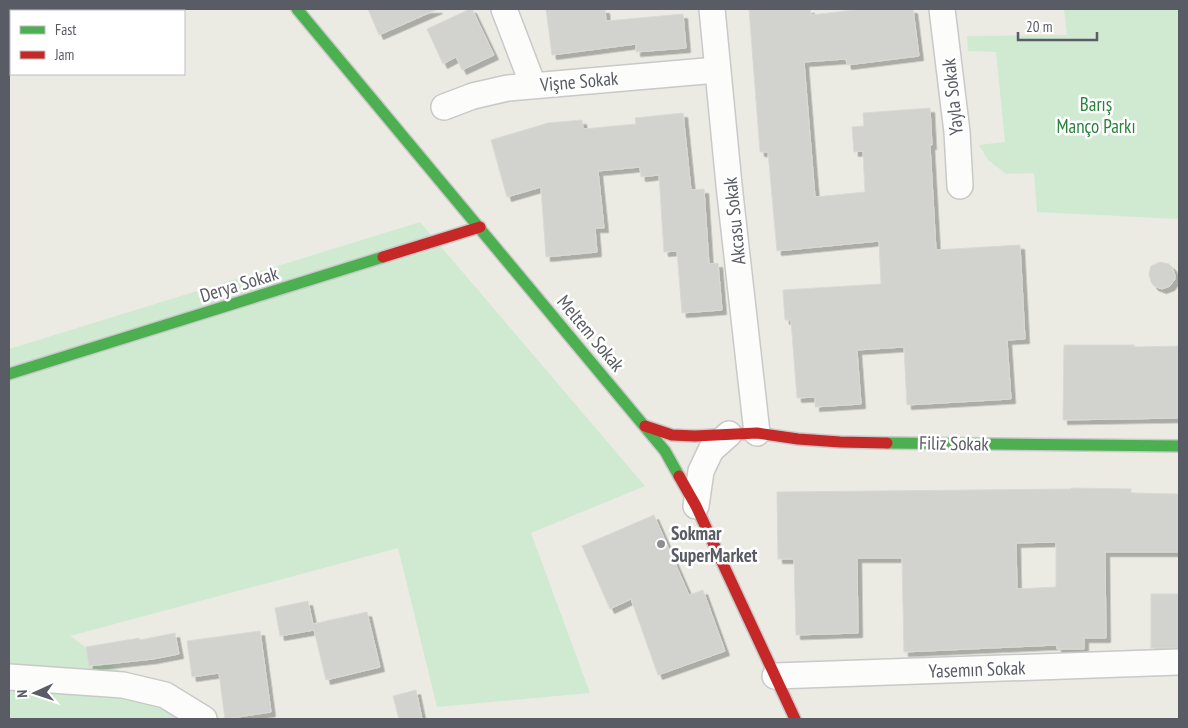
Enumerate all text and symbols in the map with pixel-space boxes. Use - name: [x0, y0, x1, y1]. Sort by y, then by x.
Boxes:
- legend: [10, 10, 185, 75]
- scale bar: [1018, 10, 1097, 42]
- text: 20 m: [1026, 17, 1052, 36]
- text: Fast: [55, 20, 76, 39]
- text: Jam: [54, 45, 74, 64]
- street label: Yayla Sokak: [936, 57, 968, 137]
- street label: Vişne Sokak: [538, 66, 620, 96]
- park label: Barış Manço Parkı: [1056, 92, 1136, 138]
- street label: Akcasu Sokak: [717, 175, 751, 266]
- street label: Derya Sokak: [197, 261, 282, 307]
- street label: Meltem Sokak: [552, 290, 630, 377]
- street label: Filiz Sokak: [919, 430, 990, 456]
- place label: Sokmar SuperMarket: [671, 521, 758, 567]
- marker: Sokmar SuperMarket: [655, 538, 667, 550]
- street label: Yasemın Sokak: [928, 655, 1026, 683]
- north arrow: [10, 668, 60, 718]
- text: N: [13, 689, 31, 698]

